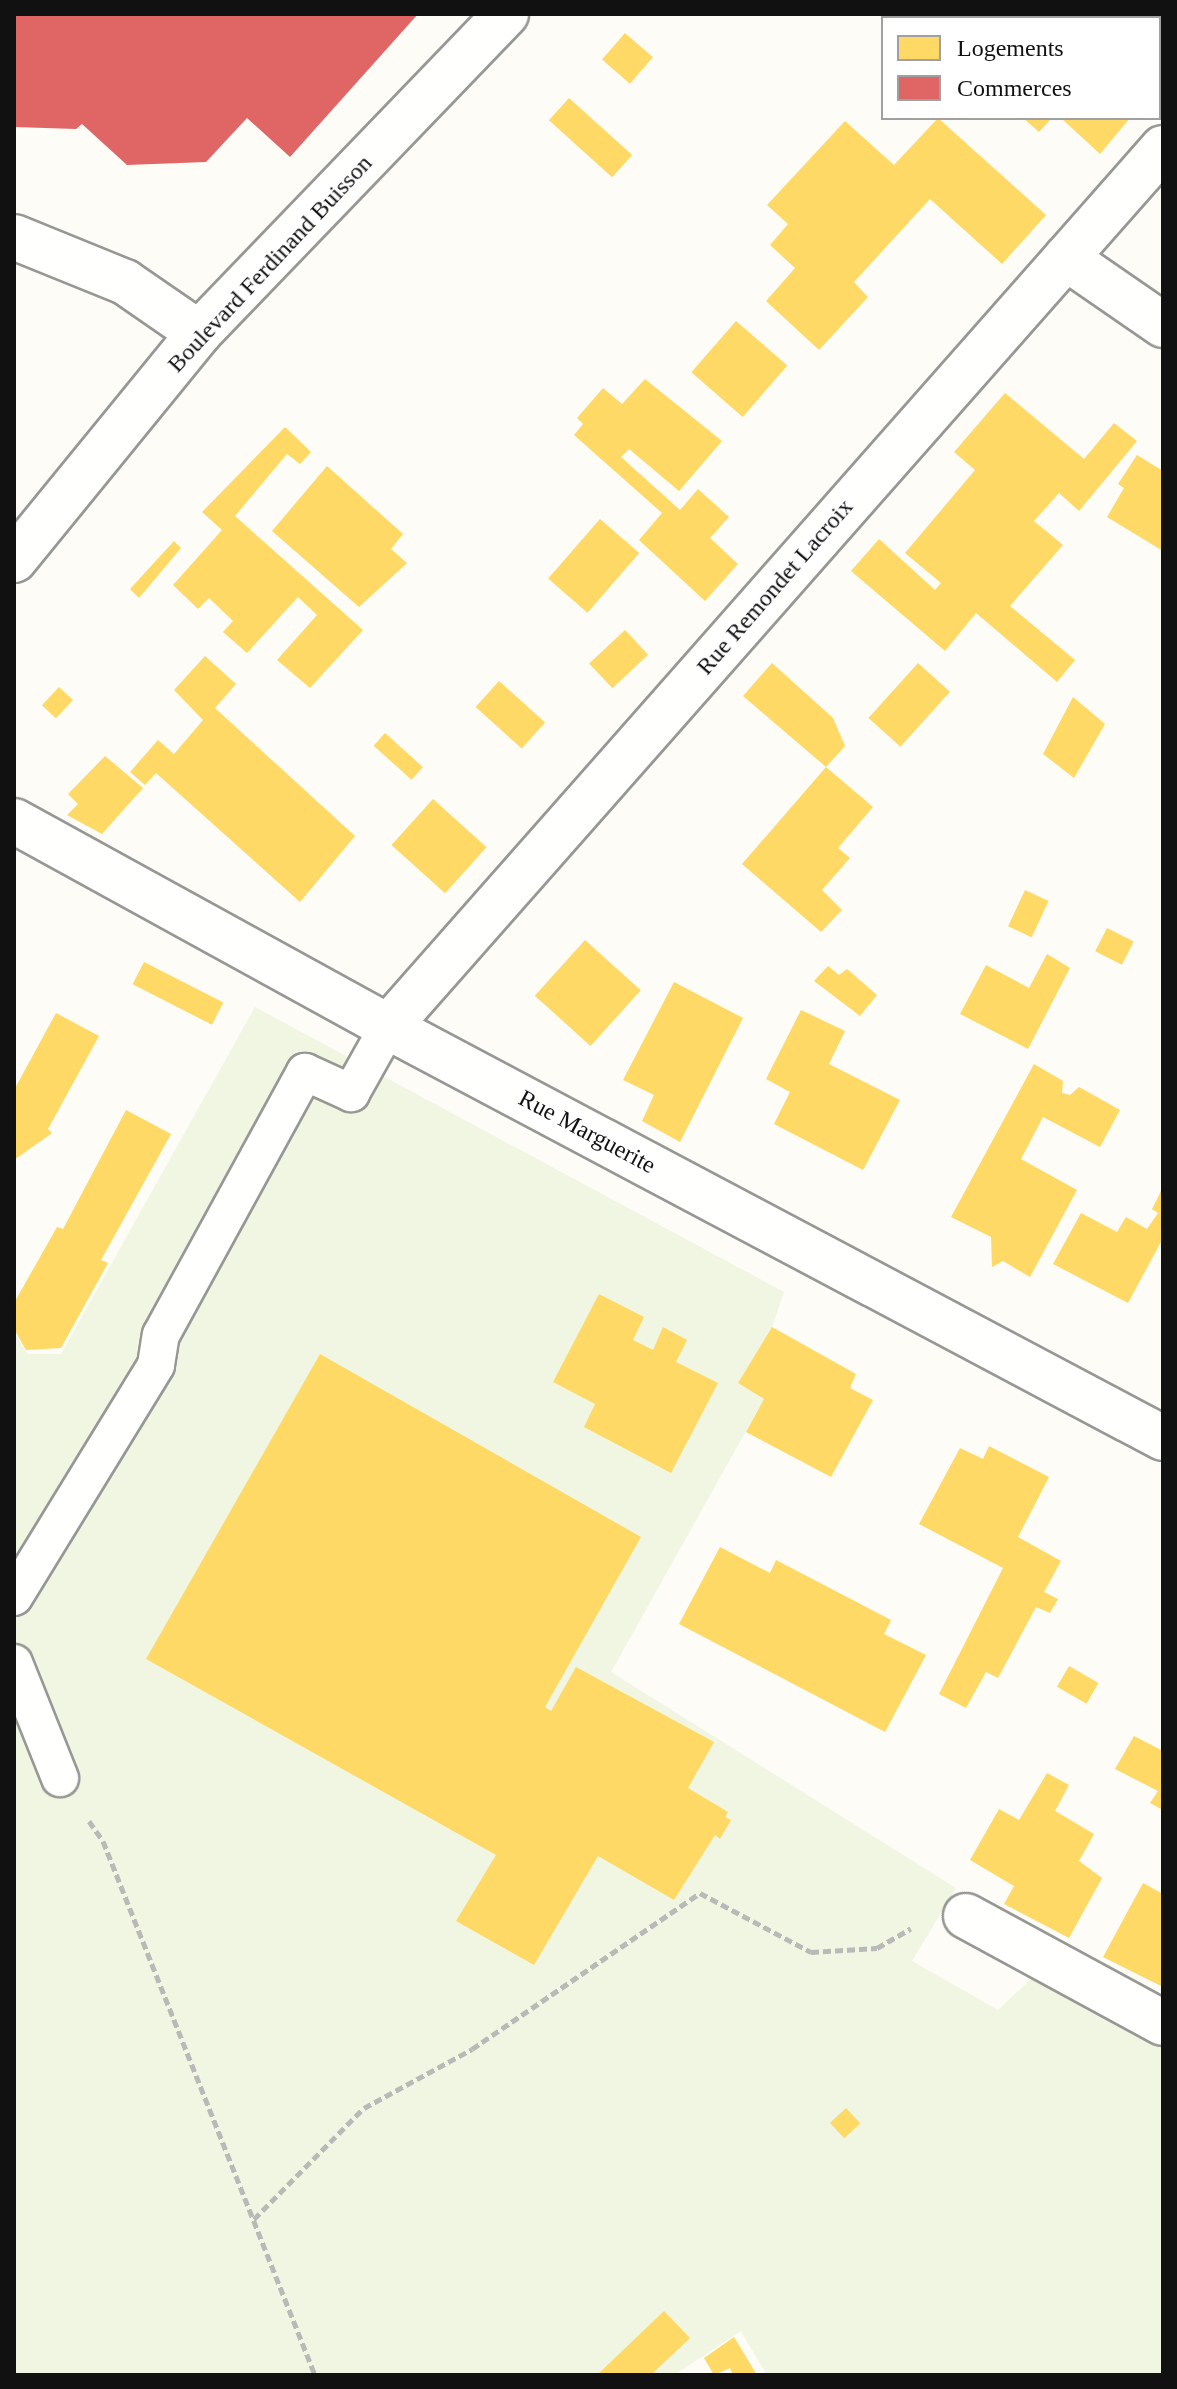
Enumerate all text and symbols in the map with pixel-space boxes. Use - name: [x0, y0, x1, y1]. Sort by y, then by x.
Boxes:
- legend: [881, 16, 1161, 120]
- text: Logements: [957, 35, 1064, 61]
- text: Commerces: [957, 75, 1072, 101]
- street label: Boulevard Ferdinand Buisson: [162, 149, 378, 379]
- street label: Rue Remondet Lacroix: [691, 493, 859, 681]
- street label: Rue Marguerite: [514, 1084, 660, 1180]

